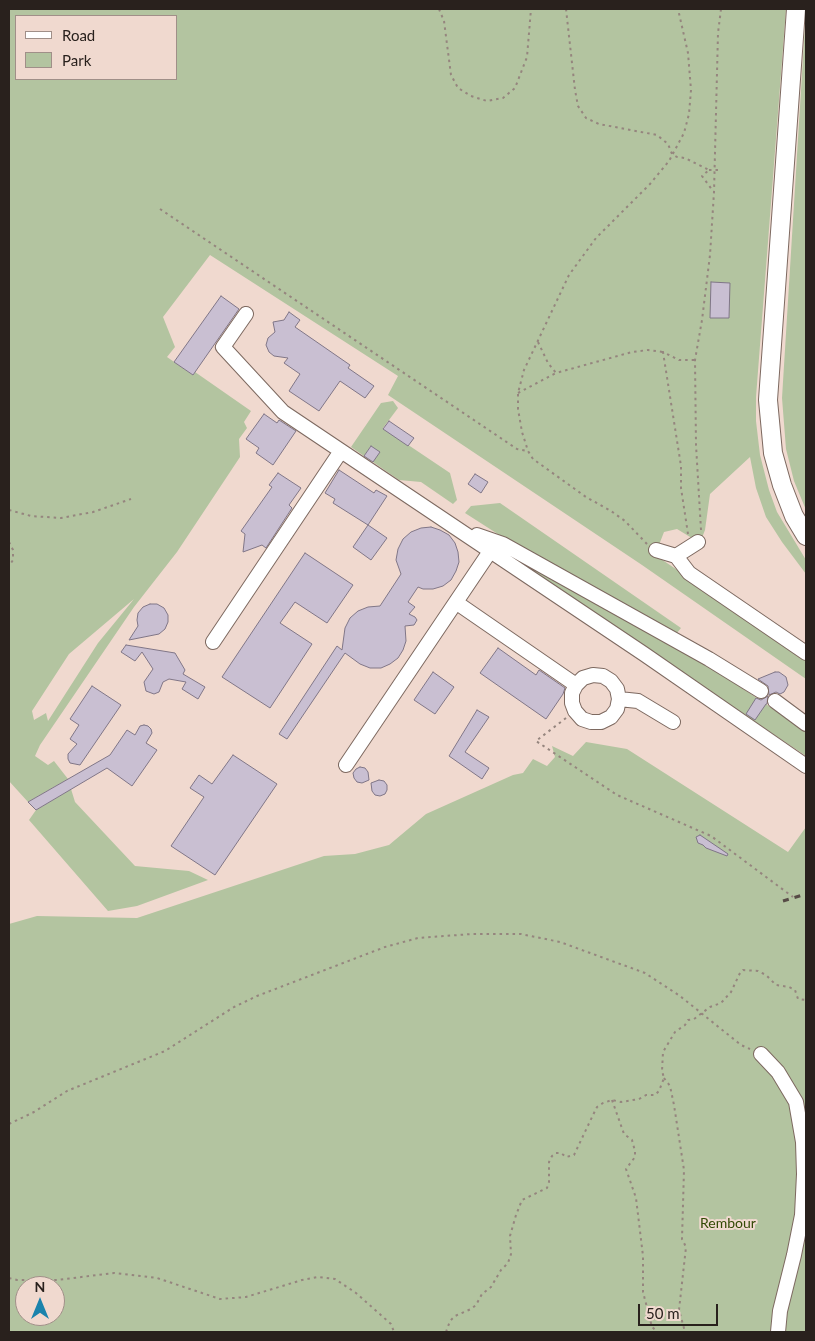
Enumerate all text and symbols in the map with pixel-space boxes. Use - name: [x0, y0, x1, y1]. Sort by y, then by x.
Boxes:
- legend: [15, 15, 178, 80]
- text: Road: [62, 26, 95, 44]
- text: Park: [62, 51, 91, 69]
- park label: Rembour: [700, 1215, 756, 1231]
- north arrow: [15, 1276, 65, 1326]
- text: N: [35, 1278, 45, 1295]
- scale bar: [640, 1294, 720, 1326]
- text: 50 m: [646, 1304, 680, 1322]

